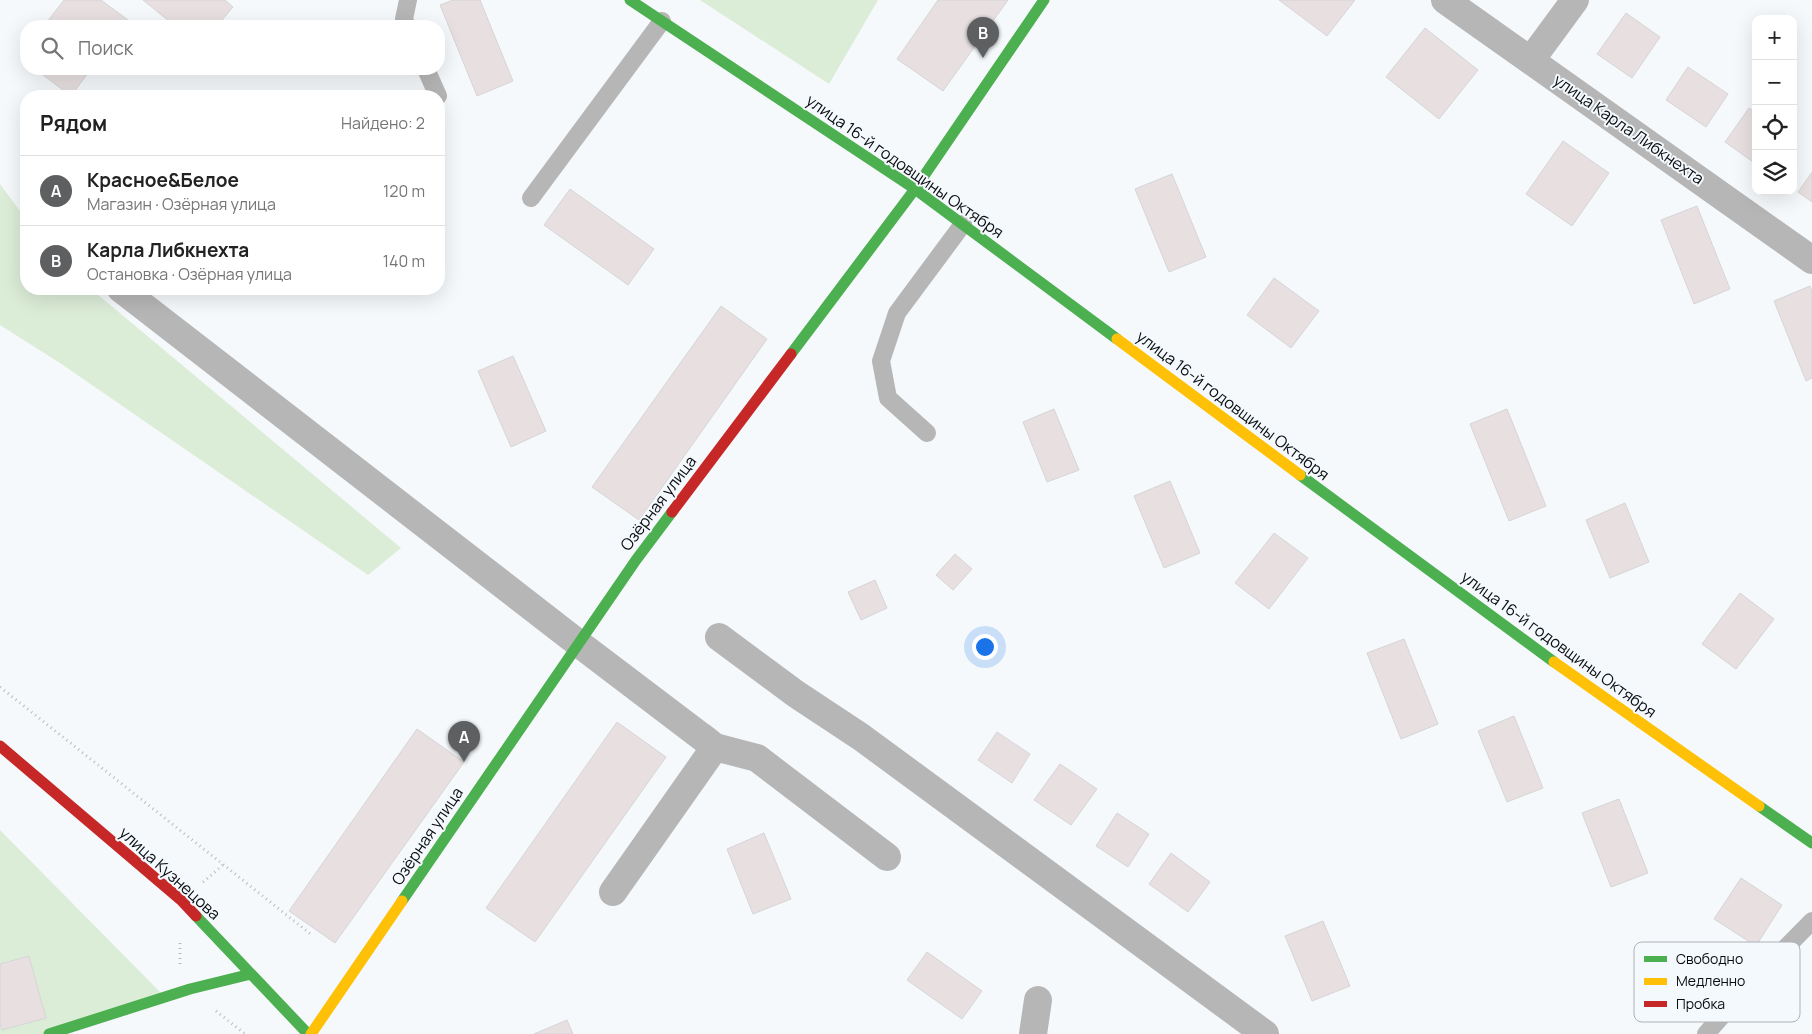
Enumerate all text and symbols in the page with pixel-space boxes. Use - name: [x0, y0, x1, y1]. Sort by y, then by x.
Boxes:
- map controls: [1752, 15, 1797, 195]
- button: +: [1752, 15, 1797, 60]
- pin: B: [967, 17, 999, 58]
- search box: [20, 20, 445, 75]
- icon: search: [38, 34, 66, 62]
- text: Поиск: [78, 35, 133, 61]
- button: −: [1752, 60, 1797, 105]
- street label: улица Карла Либкнехта: [1549, 69, 1709, 189]
- street label: улица 16-й годовщины Октября: [802, 89, 1008, 243]
- button: locate: [1752, 105, 1797, 150]
- text: Рядом: [40, 109, 107, 137]
- text: Найдено: 2: [341, 112, 425, 134]
- button: layers: [1752, 150, 1797, 195]
- text: Красное&Белое: [87, 167, 239, 193]
- text: A: [51, 180, 61, 202]
- text: 120 m: [383, 180, 425, 202]
- text: Магазин · Озёрная улица: [87, 193, 276, 215]
- text: Карла Либкнехта: [87, 237, 249, 263]
- text: B: [51, 250, 61, 272]
- text: 140 m: [383, 250, 425, 272]
- text: Остановка · Озёрная улица: [87, 263, 292, 285]
- street label: улица 16-й годовщины Октября: [1132, 325, 1334, 485]
- street label: Озёрная улица: [615, 451, 701, 555]
- street label: улица 16-й годовщины Октября: [1457, 566, 1661, 722]
- your location: [972, 634, 998, 660]
- pin: A: [448, 721, 480, 762]
- street label: Озёрная улица: [386, 783, 468, 889]
- street label: улица Кузнецова: [115, 822, 225, 924]
- legend: [1634, 942, 1800, 1022]
- text: Свободно: [1676, 949, 1743, 968]
- text: Медленно: [1676, 971, 1745, 990]
- text: Пробка: [1676, 994, 1725, 1013]

